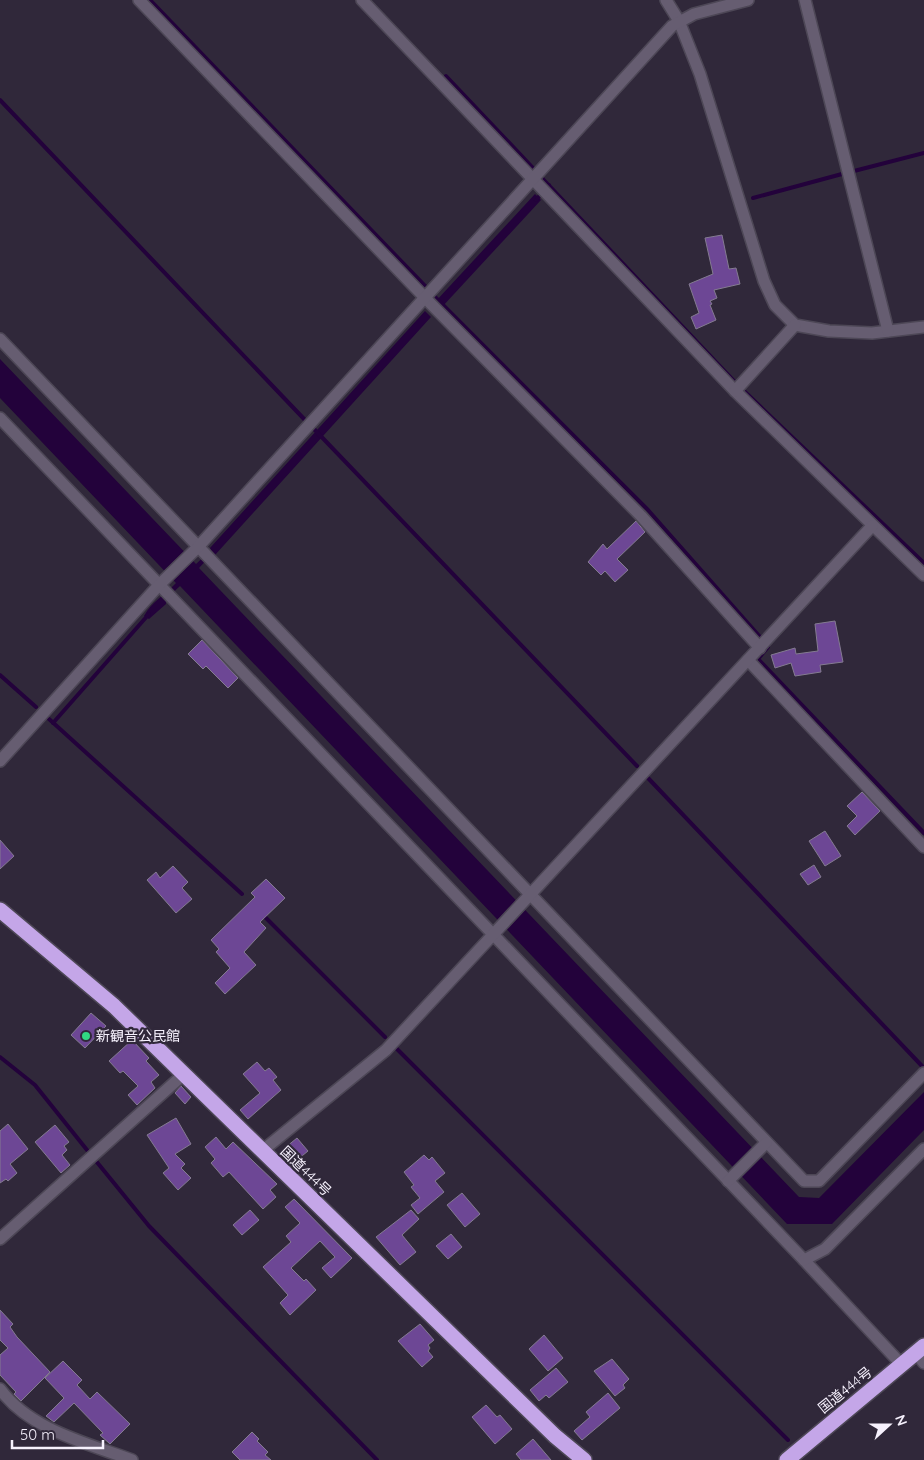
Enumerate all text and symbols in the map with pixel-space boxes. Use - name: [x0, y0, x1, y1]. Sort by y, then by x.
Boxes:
- place label: 新観音公民館: [96, 1027, 180, 1045]
- marker: 新観音公民館: [80, 1030, 92, 1042]
- street label: 国道444号: [277, 1142, 335, 1200]
- street label: 国道444号: [814, 1363, 876, 1417]
- north arrow: [864, 1400, 914, 1450]
- text: N: [891, 1412, 911, 1428]
- scale bar: [12, 1418, 104, 1450]
- text: 50 m: [20, 1425, 55, 1444]

